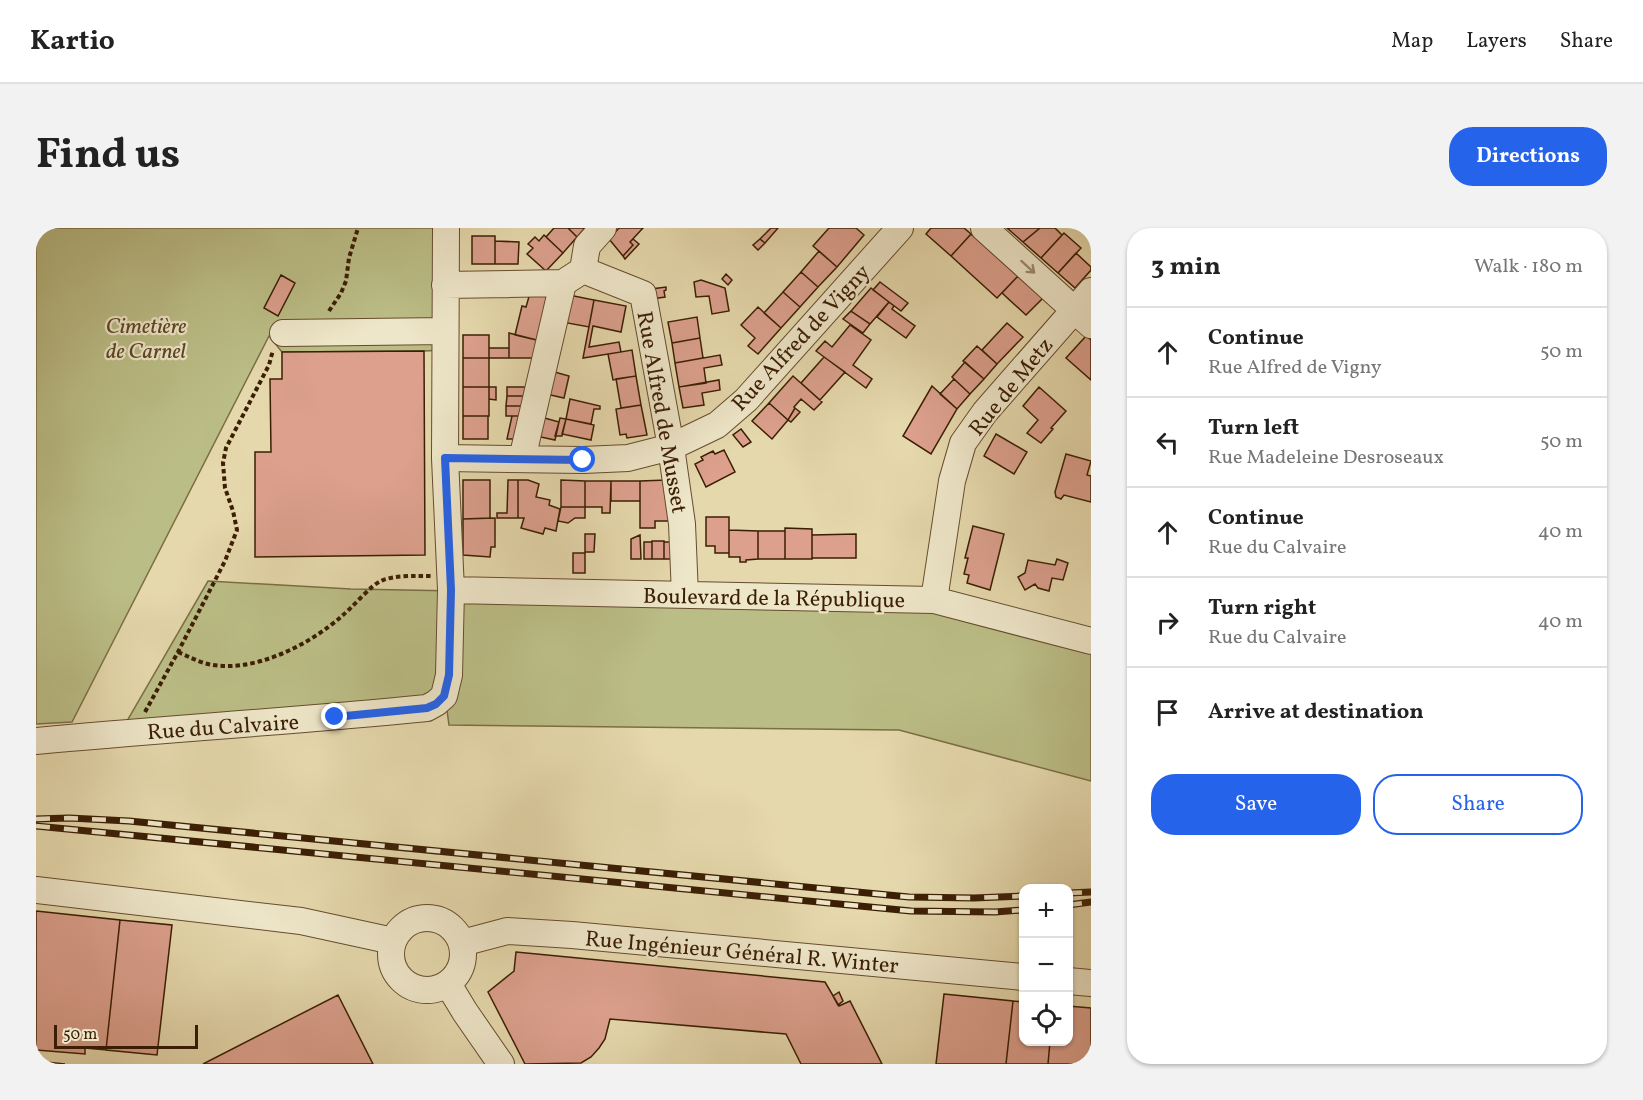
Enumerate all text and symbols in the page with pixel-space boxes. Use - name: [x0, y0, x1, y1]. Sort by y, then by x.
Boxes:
- text: Kartio: [30, 22, 115, 61]
- text: Map: [1391, 27, 1433, 56]
- text: Layers: [1466, 27, 1527, 56]
- text: Share: [1560, 27, 1613, 56]
- text: Find us: [36, 127, 180, 186]
- button: Directions: [1449, 127, 1607, 186]
- text: 3 min: [1151, 249, 1221, 285]
- text: Walk · 180 m: [1474, 253, 1583, 281]
- street label: Rue Alfred de Vigny: [725, 258, 878, 419]
- one-way arrow: [1020, 260, 1035, 274]
- street label: Rue Alfred de Musset: [627, 309, 694, 516]
- park label: Cimetière de Carnel: [106, 312, 187, 368]
- text: Continue: [1208, 323, 1304, 354]
- street label: Rue de Metz: [963, 332, 1061, 443]
- icon: ahead: [1151, 336, 1184, 369]
- text: 50 m: [1540, 338, 1583, 366]
- text: Rue Alfred de Vigny: [1208, 354, 1382, 382]
- text: Turn left: [1208, 413, 1299, 444]
- icon: left: [1151, 426, 1184, 459]
- text: 50 m: [1540, 428, 1583, 456]
- text: Rue Madeleine Desroseaux: [1208, 444, 1444, 472]
- route start: [569, 446, 595, 472]
- text: Continue: [1208, 503, 1304, 534]
- icon: ahead: [1151, 516, 1184, 549]
- text: 40 m: [1538, 518, 1583, 546]
- text: Rue du Calvaire: [1208, 534, 1346, 562]
- street label: Boulevard de la République: [643, 582, 905, 617]
- text: Turn right: [1208, 593, 1316, 624]
- icon: right: [1151, 606, 1184, 639]
- text: 40 m: [1538, 608, 1583, 636]
- text: Rue du Calvaire: [1208, 624, 1346, 652]
- icon: arrive: [1151, 696, 1184, 729]
- text: Arrive at destination: [1208, 697, 1424, 728]
- route end: [321, 703, 347, 729]
- street label: Rue du Calvaire: [146, 708, 300, 749]
- button: Save: [1151, 774, 1361, 835]
- button: Share: [1373, 774, 1583, 835]
- map controls: [1019, 884, 1073, 1046]
- button: +: [1019, 884, 1073, 938]
- street label: Rue Ingénieur Général R. Winter: [584, 924, 900, 983]
- button: −: [1019, 938, 1073, 992]
- button: locate: [1019, 992, 1073, 1046]
- scale bar: [54, 1022, 198, 1050]
- text: 50 m: [63, 1024, 97, 1046]

